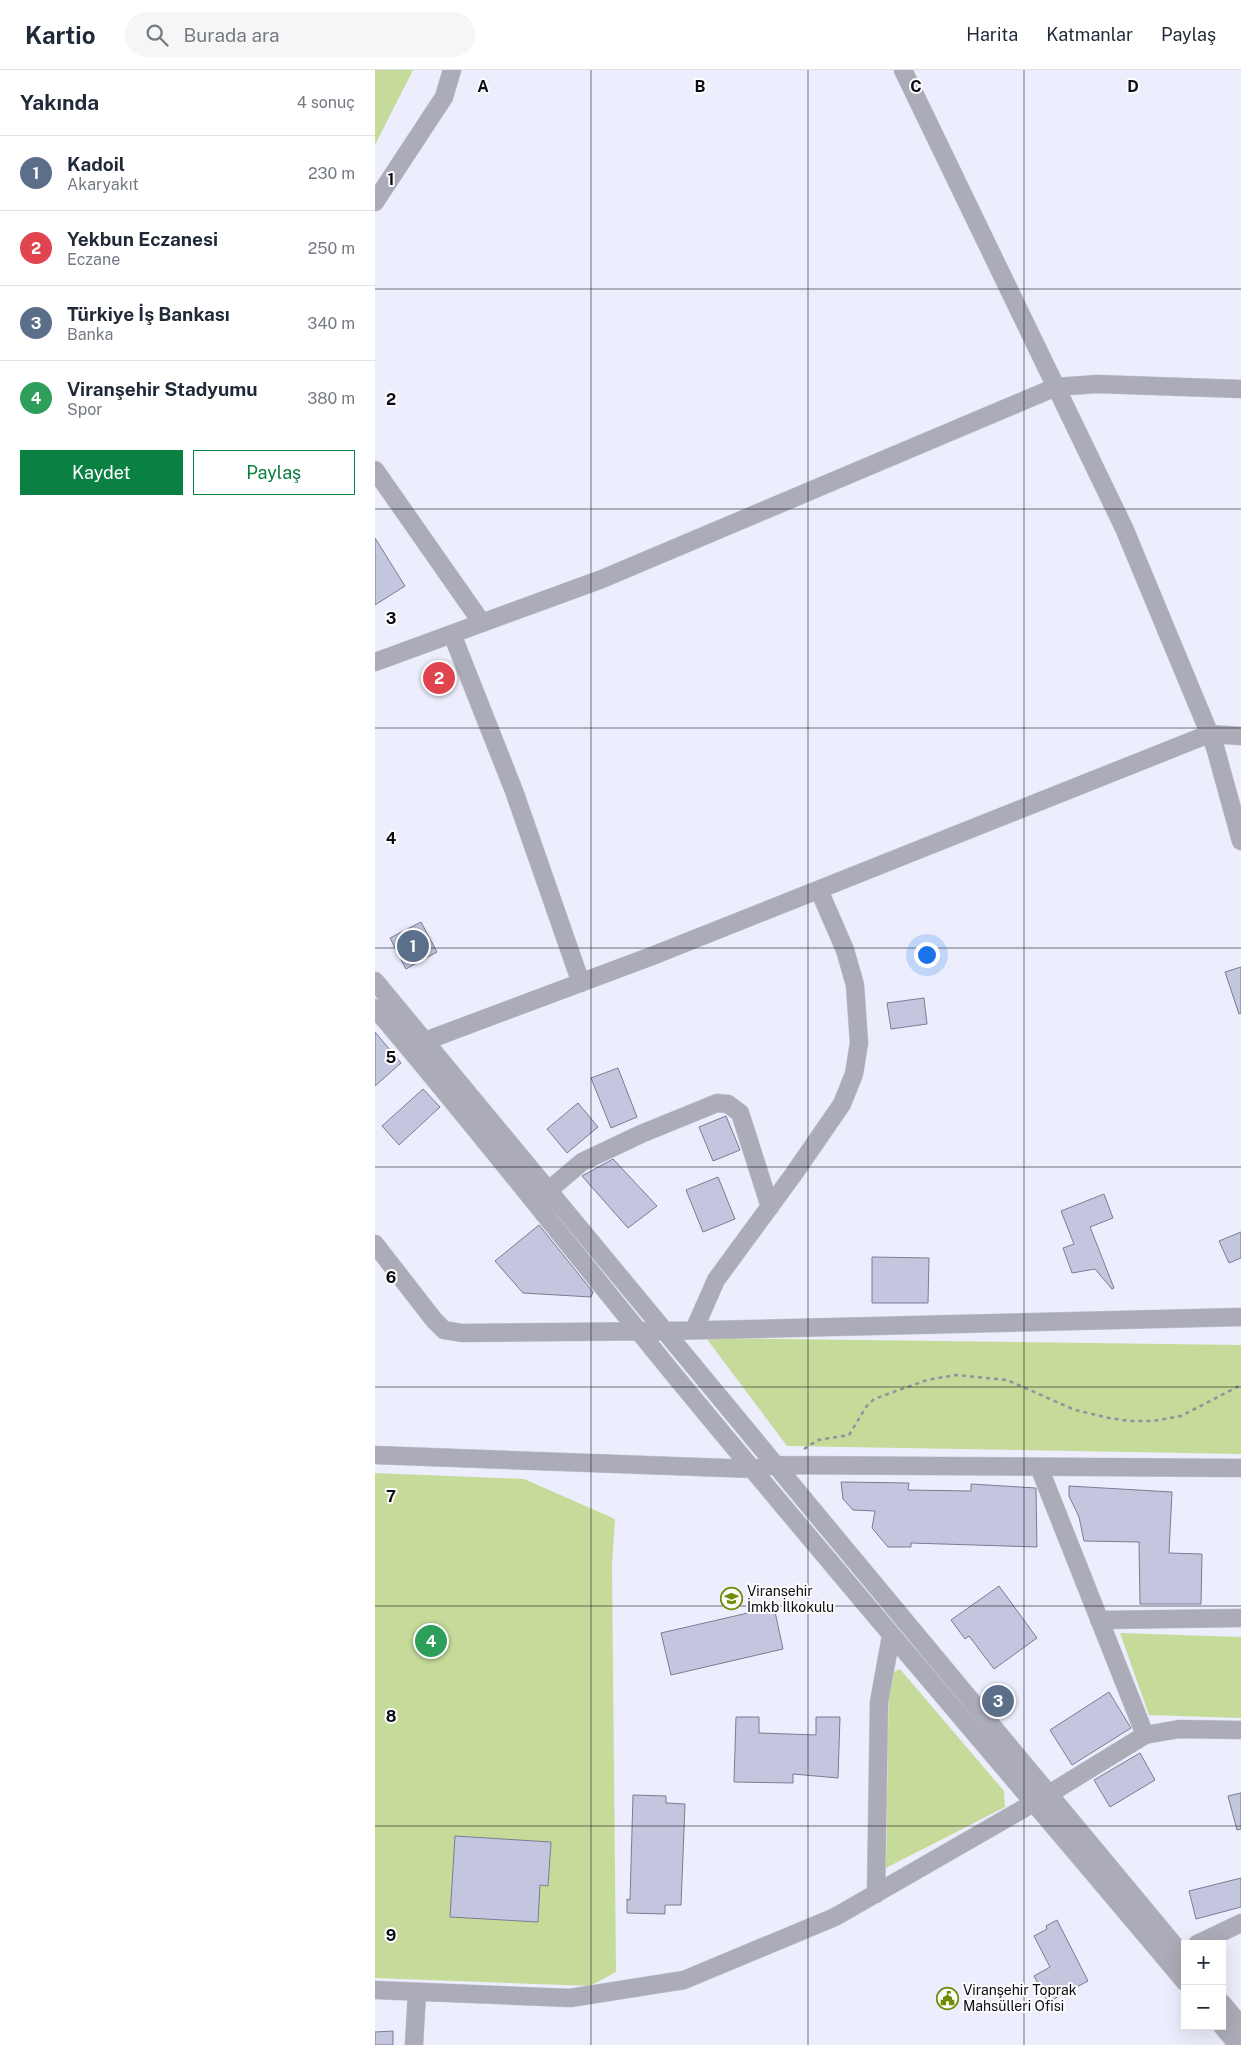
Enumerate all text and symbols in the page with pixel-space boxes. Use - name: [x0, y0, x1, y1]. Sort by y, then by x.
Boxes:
- search box: [125, 12, 475, 57]
- text: Kartio: [25, 21, 95, 49]
- icon: search: [143, 21, 171, 49]
- text: Burada ara: [183, 24, 280, 46]
- text: Harita: [966, 24, 1018, 45]
- text: Katmanlar: [1046, 24, 1133, 45]
- text: Paylaş: [1161, 24, 1216, 45]
- text: A: [477, 77, 489, 96]
- text: B: [695, 77, 706, 96]
- text: C: [910, 77, 922, 96]
- text: D: [1127, 77, 1139, 96]
- text: Yakında: [20, 90, 99, 115]
- text: 4 sonuç: [297, 93, 355, 112]
- text: Kadoil: [67, 153, 125, 175]
- text: 1: [33, 164, 39, 183]
- text: 230 m: [308, 164, 355, 183]
- text: 1: [388, 170, 394, 189]
- text: Akaryakıt: [67, 175, 139, 194]
- text: Yekbun Eczanesi: [67, 228, 218, 250]
- text: 2: [31, 239, 41, 258]
- text: 250 m: [308, 239, 355, 258]
- text: Eczane: [67, 250, 120, 269]
- text: Türkiye İş Bankası: [67, 303, 230, 325]
- text: 3: [31, 314, 41, 333]
- text: 340 m: [307, 314, 355, 333]
- text: Banka: [67, 325, 113, 344]
- text: Viranşehir Stadyumu: [67, 378, 258, 400]
- text: 4: [31, 389, 41, 408]
- text: 380 m: [307, 389, 355, 408]
- text: 2: [386, 390, 396, 409]
- text: Spor: [67, 400, 103, 419]
- button: Kaydet: [20, 450, 183, 495]
- button: Paylaş: [193, 450, 355, 495]
- text: 3: [386, 609, 396, 628]
- pin: 2: [423, 659, 455, 697]
- text: 4: [386, 829, 397, 848]
- pin: 1: [397, 927, 429, 965]
- your location: [914, 942, 940, 968]
- text: 5: [386, 1048, 397, 1067]
- text: 6: [386, 1268, 396, 1287]
- text: 7: [386, 1487, 396, 1506]
- place label: Viranşehir İmkb İlkokulu: [747, 1583, 834, 1615]
- school or university icon: Viranşehir İmkb İlkokulu: [719, 1587, 743, 1611]
- pin: 4: [415, 1622, 447, 1660]
- pin: 3: [982, 1682, 1014, 1720]
- text: 8: [386, 1707, 397, 1726]
- text: 9: [386, 1926, 396, 1945]
- map controls: [1181, 1940, 1226, 2030]
- button: +: [1181, 1940, 1226, 1985]
- place label: Viranşehir Toprak Mahsülleri Ofisi: [963, 1982, 1077, 2014]
- button: −: [1181, 1985, 1226, 2030]
- public building icon: Viranşehir Toprak Mahsülleri Ofisi: [935, 1986, 959, 2010]

